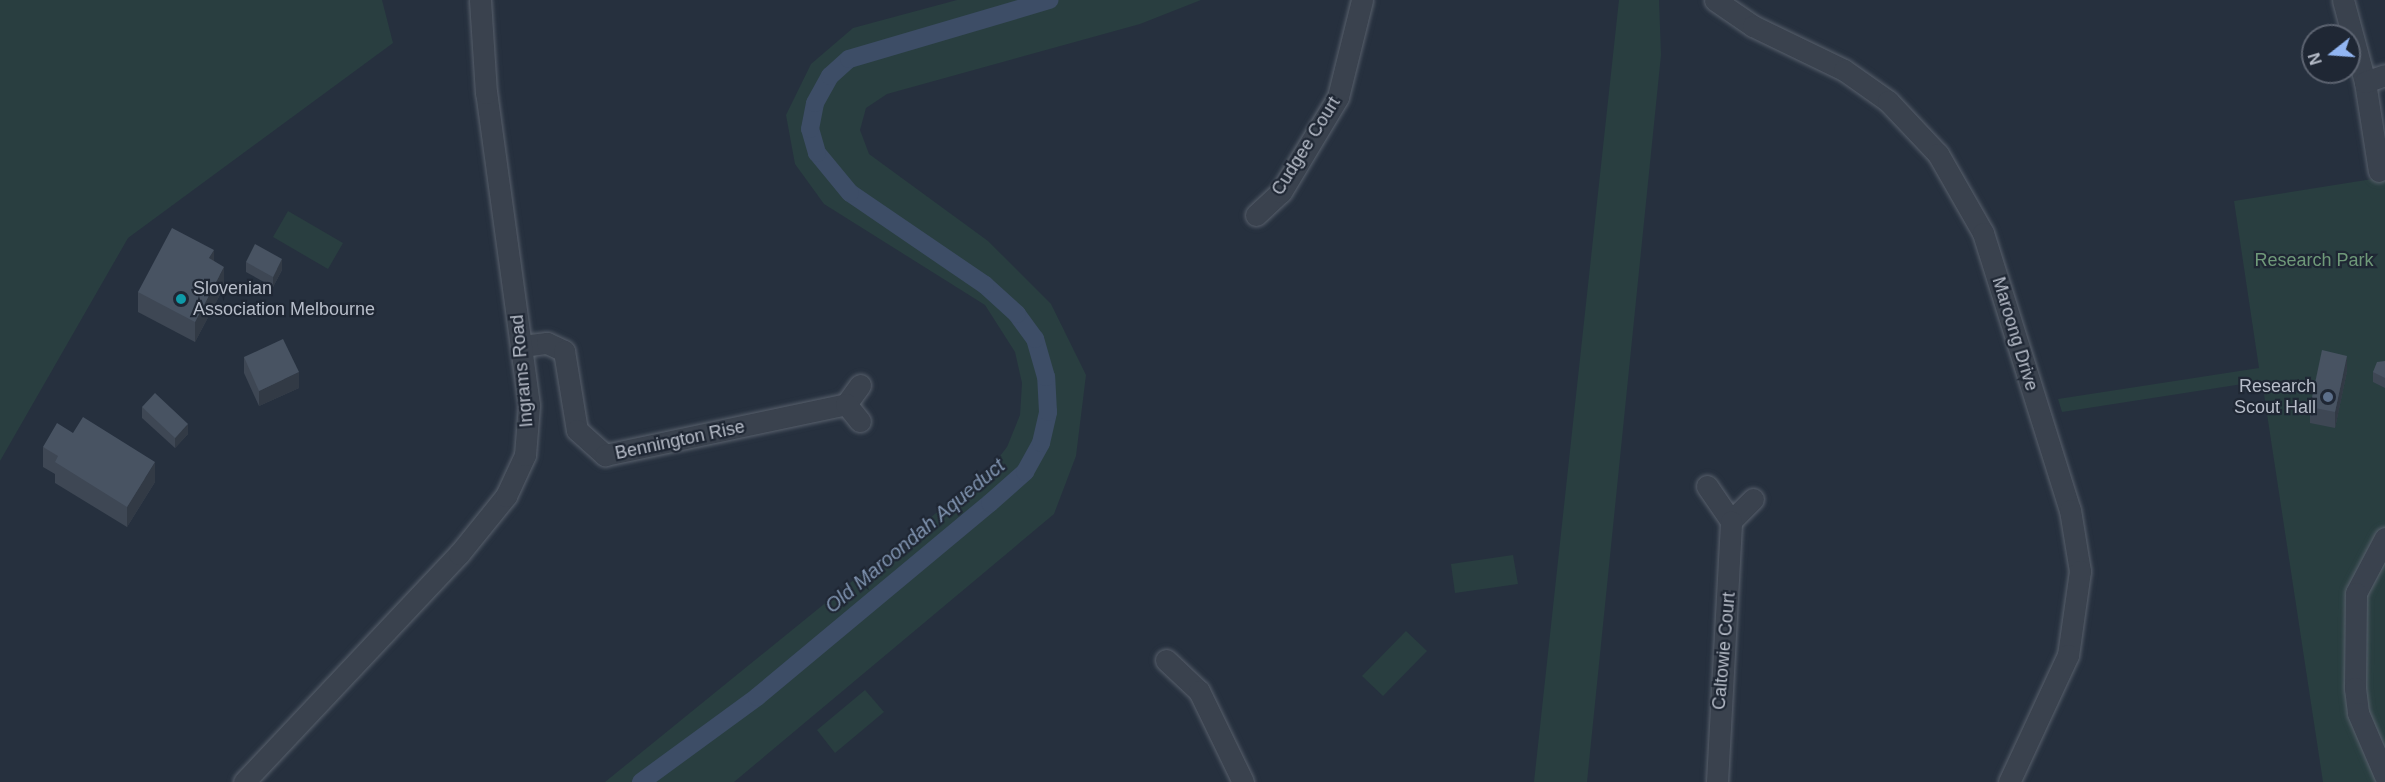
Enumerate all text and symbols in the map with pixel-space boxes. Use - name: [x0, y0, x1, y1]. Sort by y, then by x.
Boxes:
- north arrow: [2301, 24, 2361, 84]
- text: N: [2305, 51, 2325, 67]
- street label: Cudgee Court: [1267, 93, 1345, 199]
- park label: Research Park: [2254, 249, 2374, 271]
- street label: Maroong Drive: [1987, 274, 2043, 394]
- place label: Slovenian Association Melbourne: [193, 278, 375, 320]
- marker: Slovenian Association Melbourne: [174, 292, 188, 306]
- street label: Ingrams Road: [506, 314, 538, 428]
- place label: Research Scout Hall: [2234, 376, 2316, 418]
- marker: Research Scout Hall: [2321, 390, 2335, 404]
- street label: Bennington Rise: [613, 416, 747, 464]
- water label: Old Maroondah Aqueduct: [820, 454, 1010, 618]
- street label: Caltowie Court: [1708, 591, 1740, 711]

